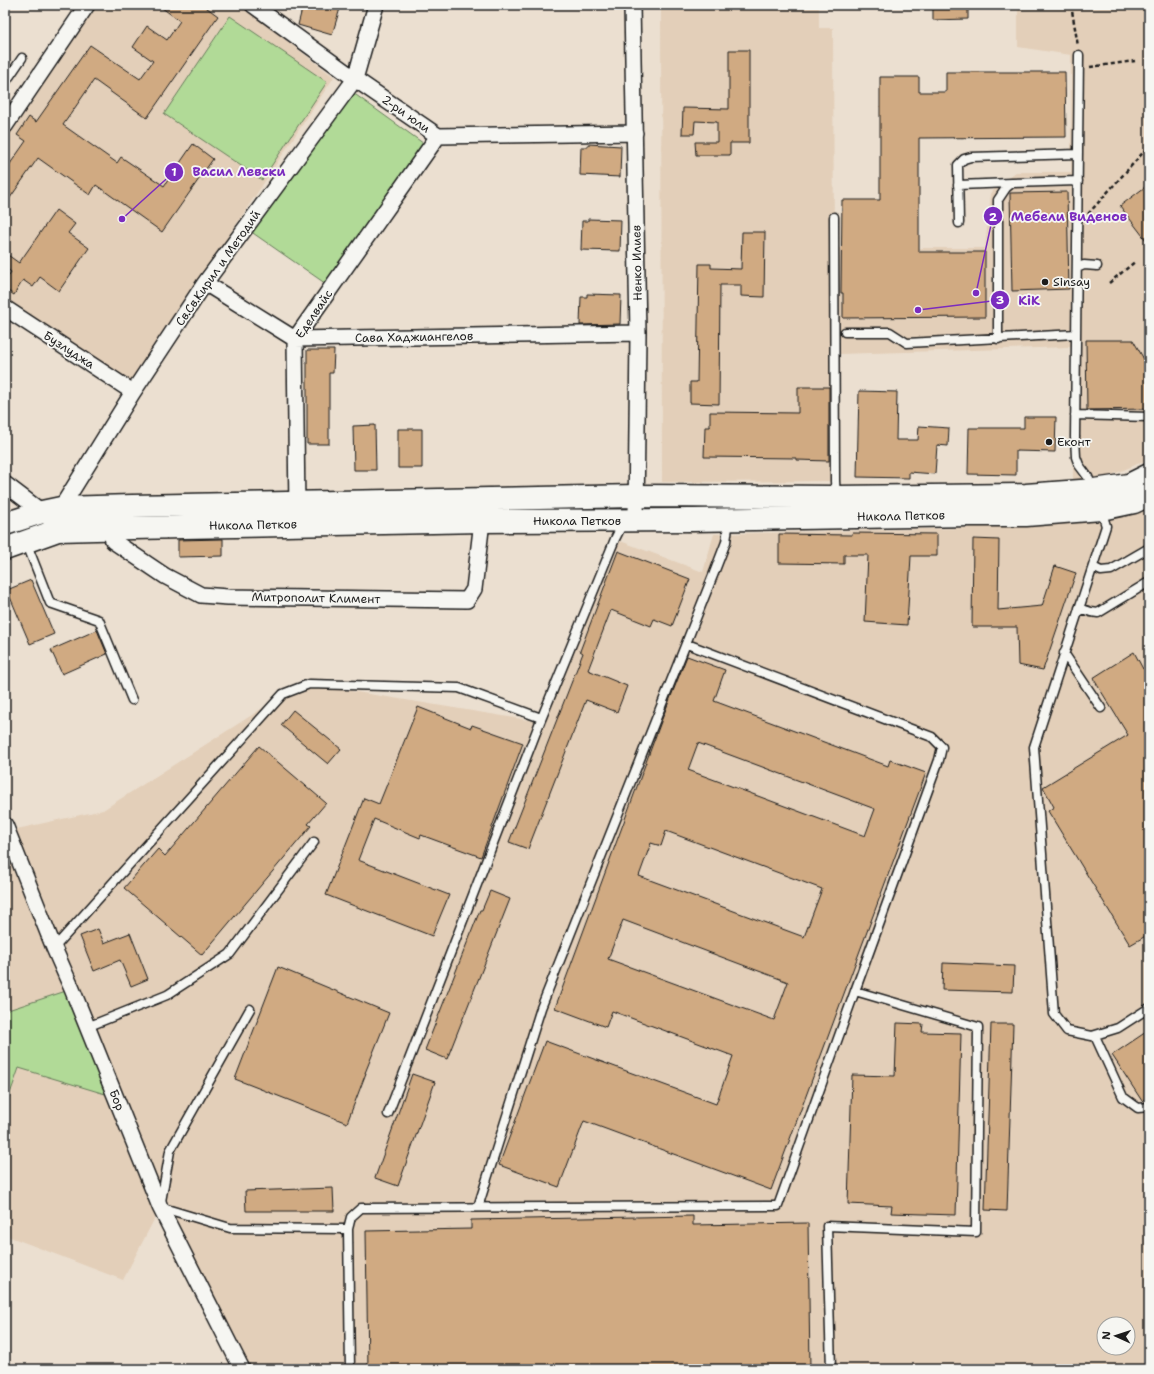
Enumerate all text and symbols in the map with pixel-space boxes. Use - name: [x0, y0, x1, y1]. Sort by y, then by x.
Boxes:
- street label: 2-ри юли: [379, 91, 434, 137]
- callout: Васил Левски: [164, 159, 293, 184]
- text: Васил Левски: [192, 163, 286, 180]
- text: 1: [171, 164, 177, 180]
- callout: Мебели Виденов: [983, 204, 1135, 229]
- street label: Св.Св.Кирил и Методий: [172, 207, 264, 329]
- text: Мебели Виденов: [1011, 208, 1127, 225]
- text: 2: [989, 209, 998, 225]
- street label: Ненко Илиев: [628, 225, 646, 301]
- place label: Sinsay: [1053, 274, 1090, 290]
- marker: Sinsay: [1040, 277, 1050, 287]
- street label: Еделвайс: [292, 286, 336, 342]
- callout: KiK: [990, 288, 1048, 313]
- text: 3: [996, 292, 1004, 308]
- text: KiK: [1018, 292, 1040, 309]
- street label: Бузлуджа: [40, 328, 98, 373]
- street label: Сава Хаджиангелов: [355, 328, 473, 346]
- place label: Еконт: [1057, 434, 1092, 450]
- marker: Еконт: [1044, 437, 1054, 447]
- street label: Никола Петков: [857, 507, 945, 525]
- street label: Никола Петков: [533, 513, 621, 529]
- street label: Никола Петков: [209, 516, 297, 534]
- street label: Митрополит Климент: [252, 589, 381, 607]
- street label: Бор: [105, 1087, 129, 1113]
- north arrow: [1096, 1316, 1136, 1356]
- text: N: [1099, 1330, 1114, 1340]

